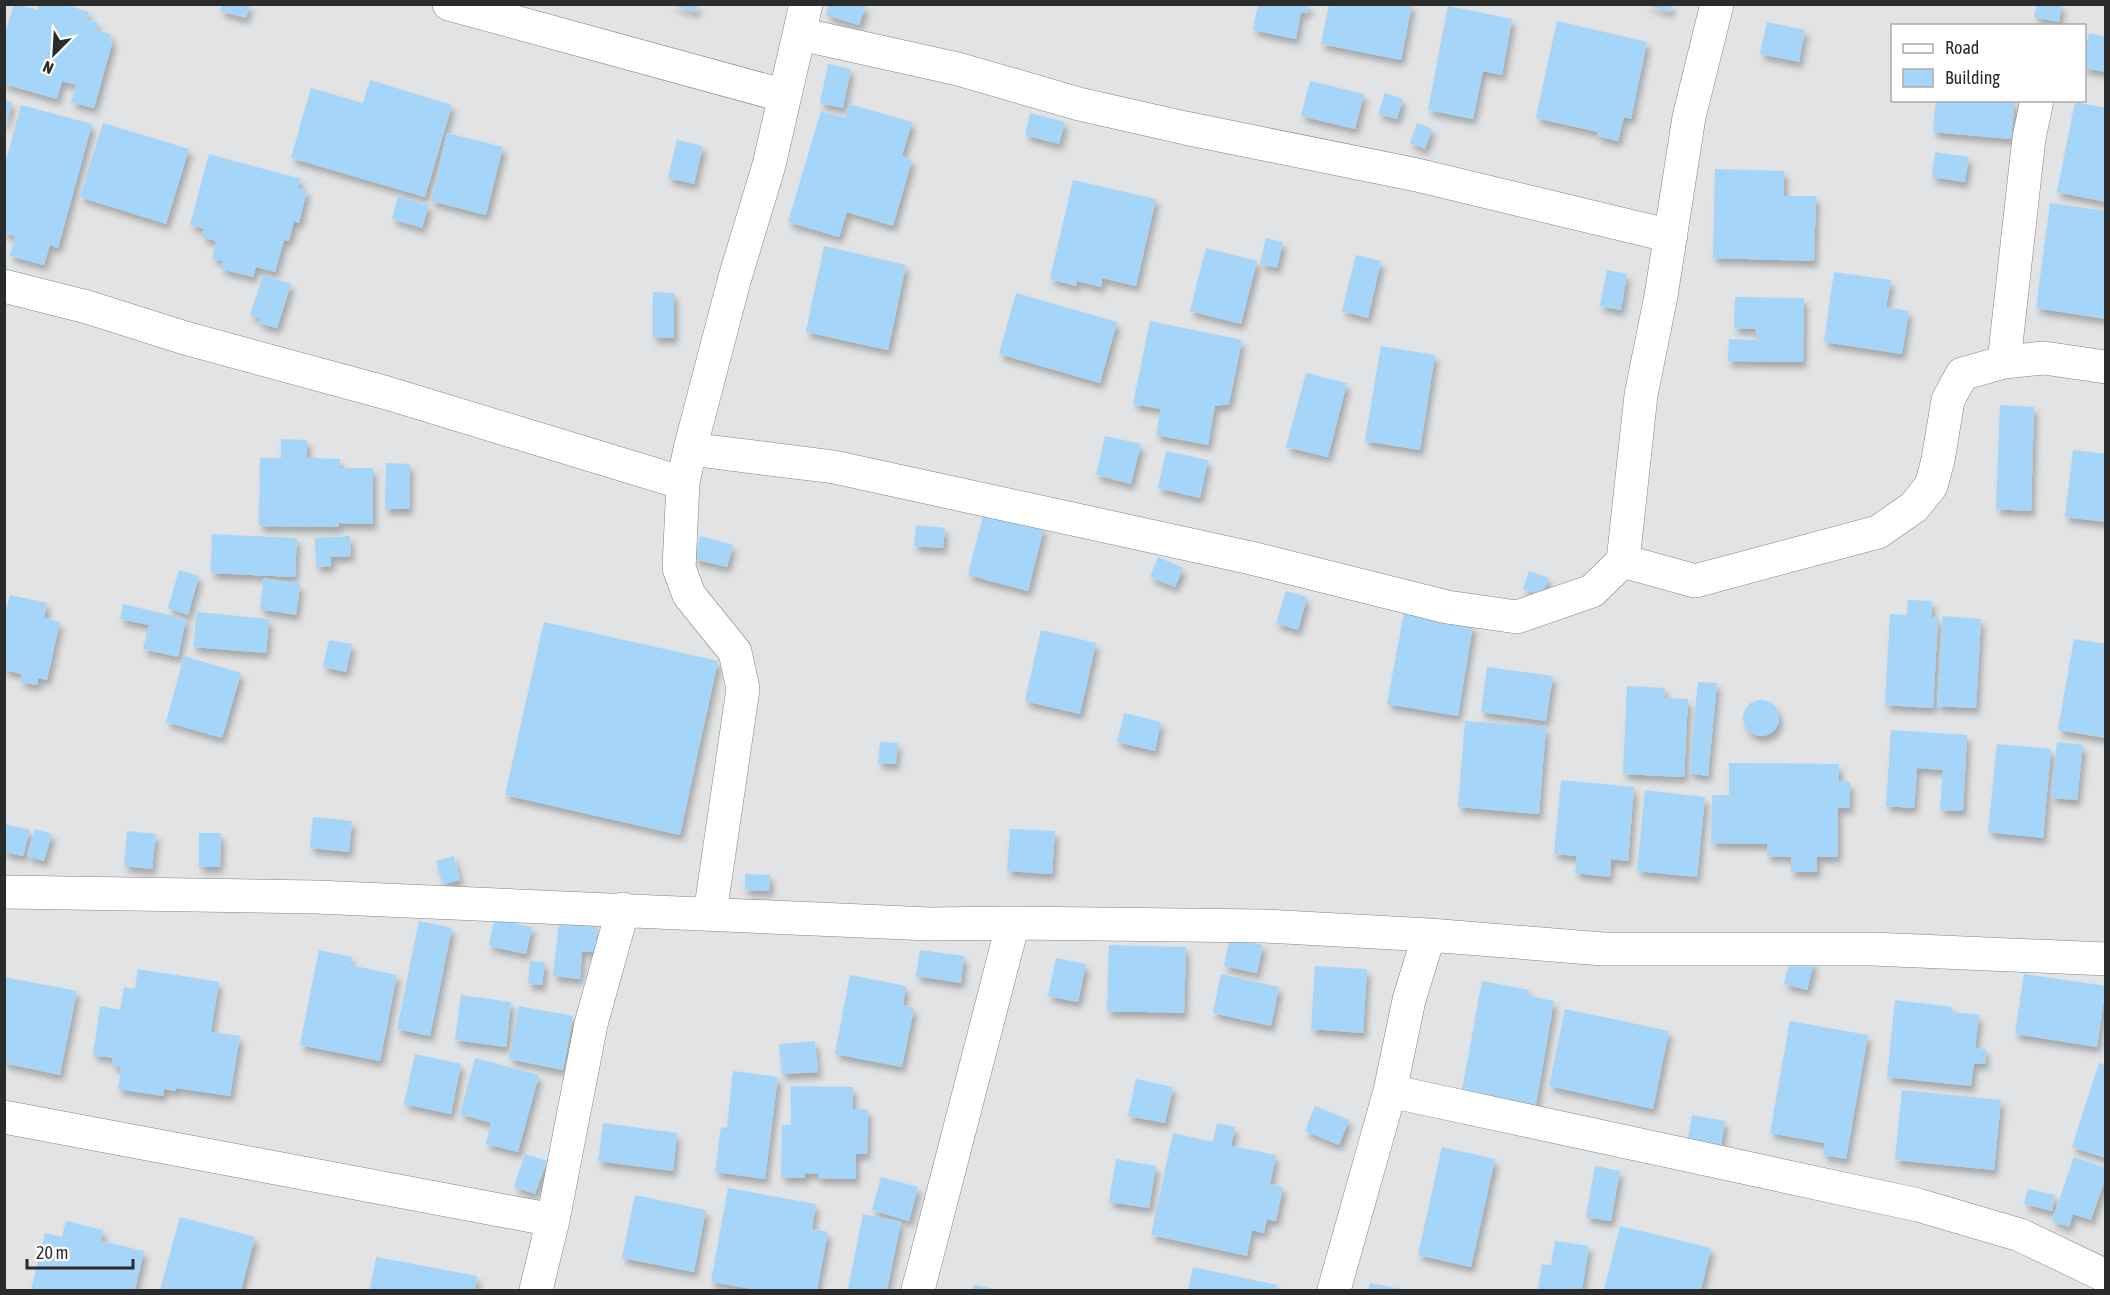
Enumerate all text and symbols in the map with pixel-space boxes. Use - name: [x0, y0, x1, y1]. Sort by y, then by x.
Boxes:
- north arrow: [24, 24, 84, 84]
- legend: [1891, 24, 2086, 102]
- text: Road: [1945, 37, 1979, 58]
- text: N: [40, 58, 56, 78]
- text: Building: [1945, 67, 2000, 88]
- scale bar: [27, 1232, 134, 1270]
- text: 20 m: [36, 1242, 68, 1263]

